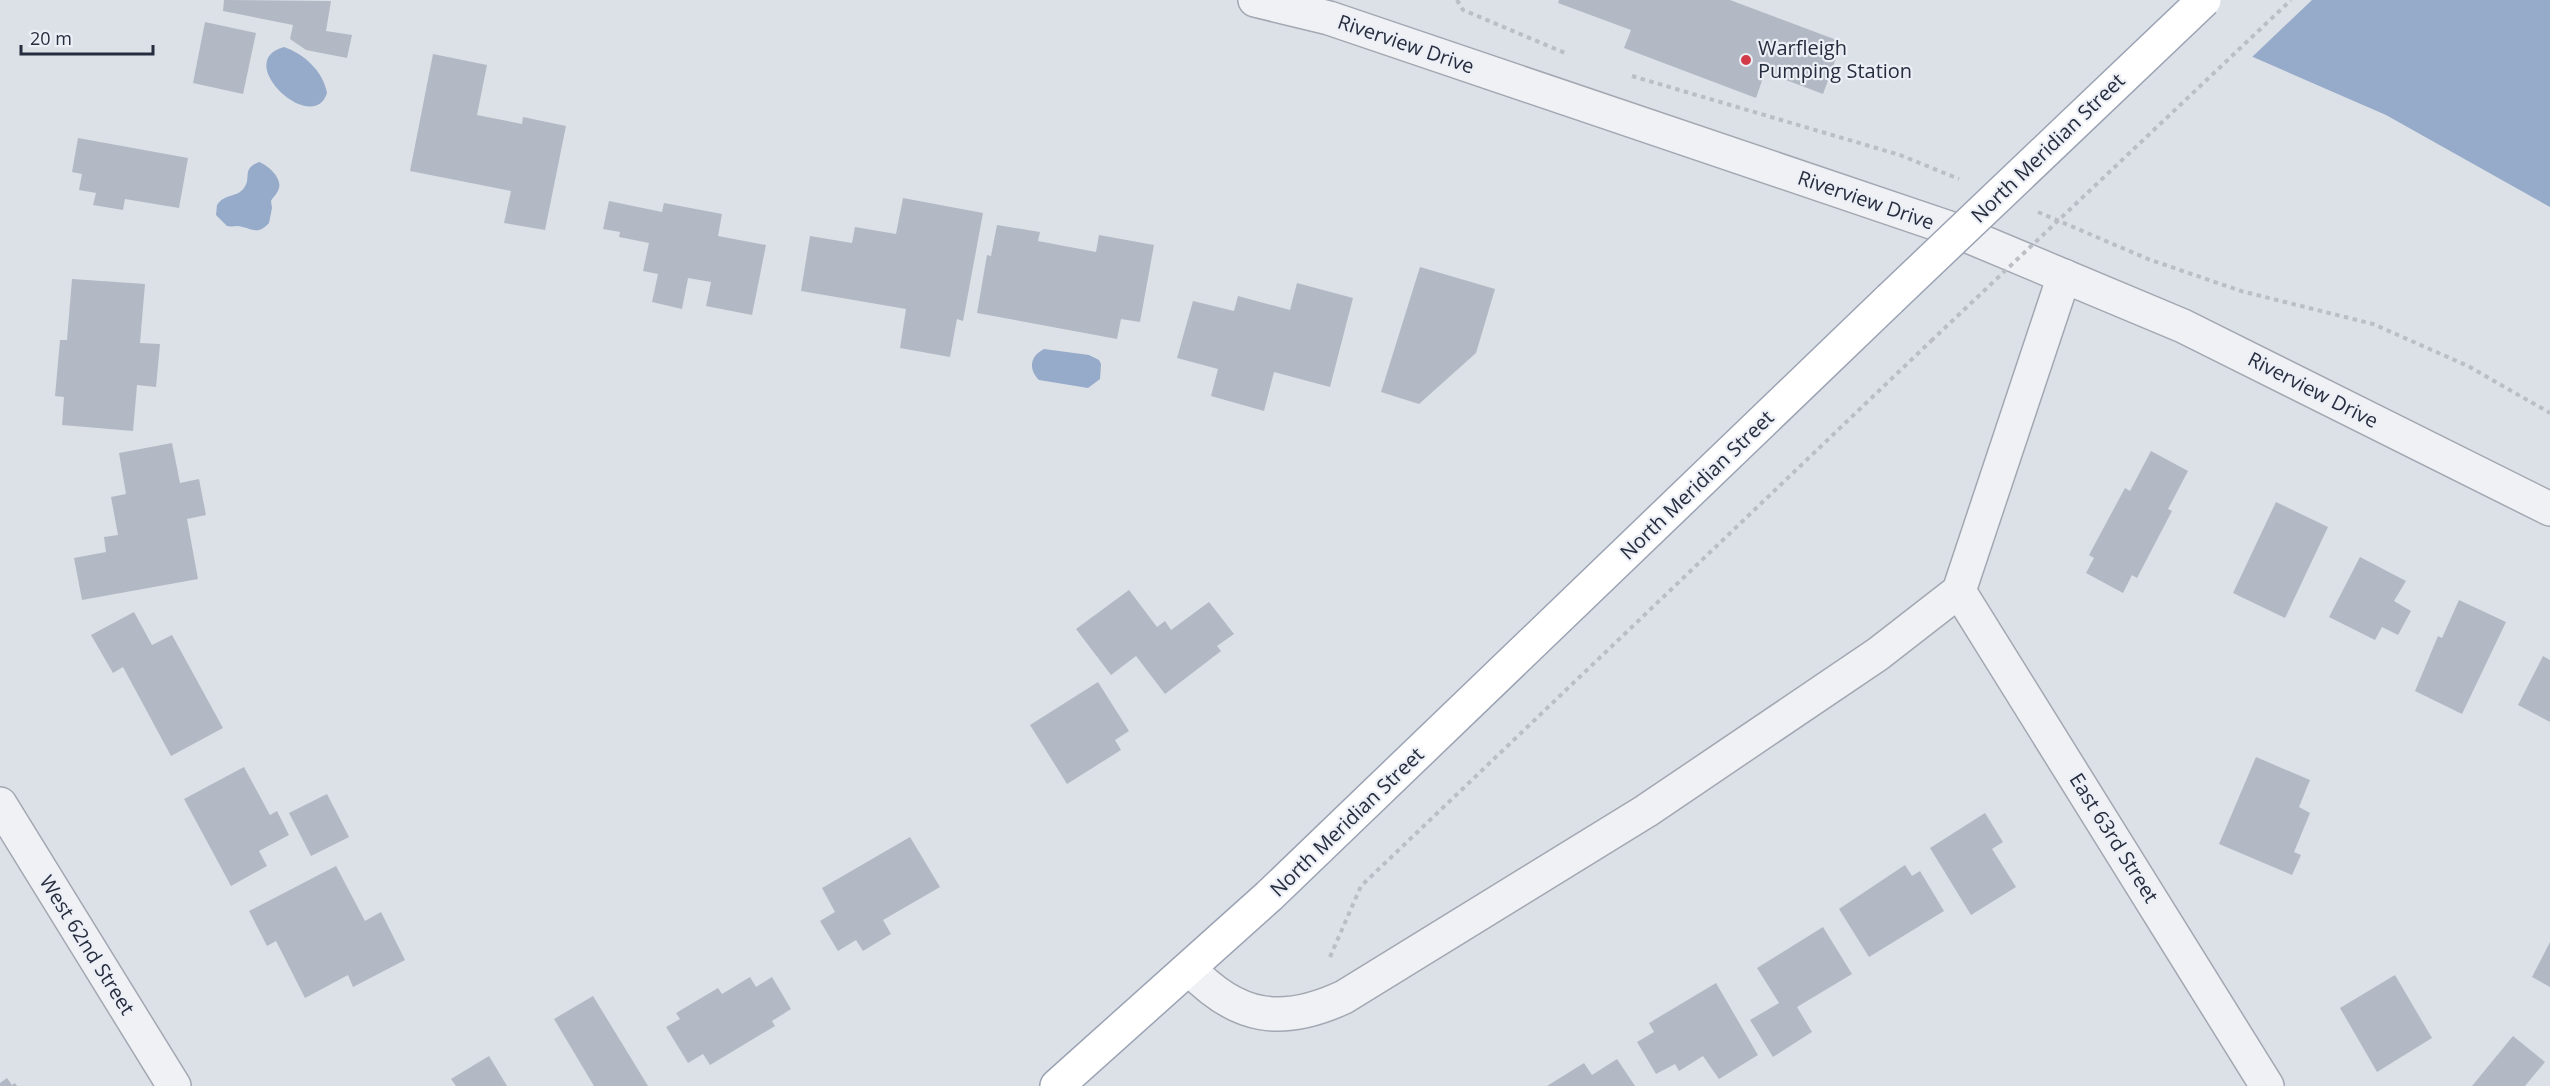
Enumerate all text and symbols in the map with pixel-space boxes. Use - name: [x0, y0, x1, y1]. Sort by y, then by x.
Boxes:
- street label: Riverview Drive: [1334, 8, 1478, 80]
- scale bar: [21, 18, 153, 56]
- text: 20 m: [30, 26, 72, 50]
- place label: Warfleigh Pumping Station: [1758, 34, 1912, 84]
- marker: Warfleigh Pumping Station: [1739, 53, 1753, 67]
- street label: North Meridian Street: [1965, 67, 2130, 228]
- street label: Riverview Drive: [1794, 164, 1938, 236]
- street label: Riverview Drive: [2244, 345, 2383, 434]
- street label: North Meridian Street: [1614, 404, 1779, 565]
- street label: North Meridian Street: [1264, 741, 1429, 902]
- street label: East 63rd Street: [2064, 768, 2165, 908]
- street label: West 62nd Street: [34, 870, 141, 1020]

